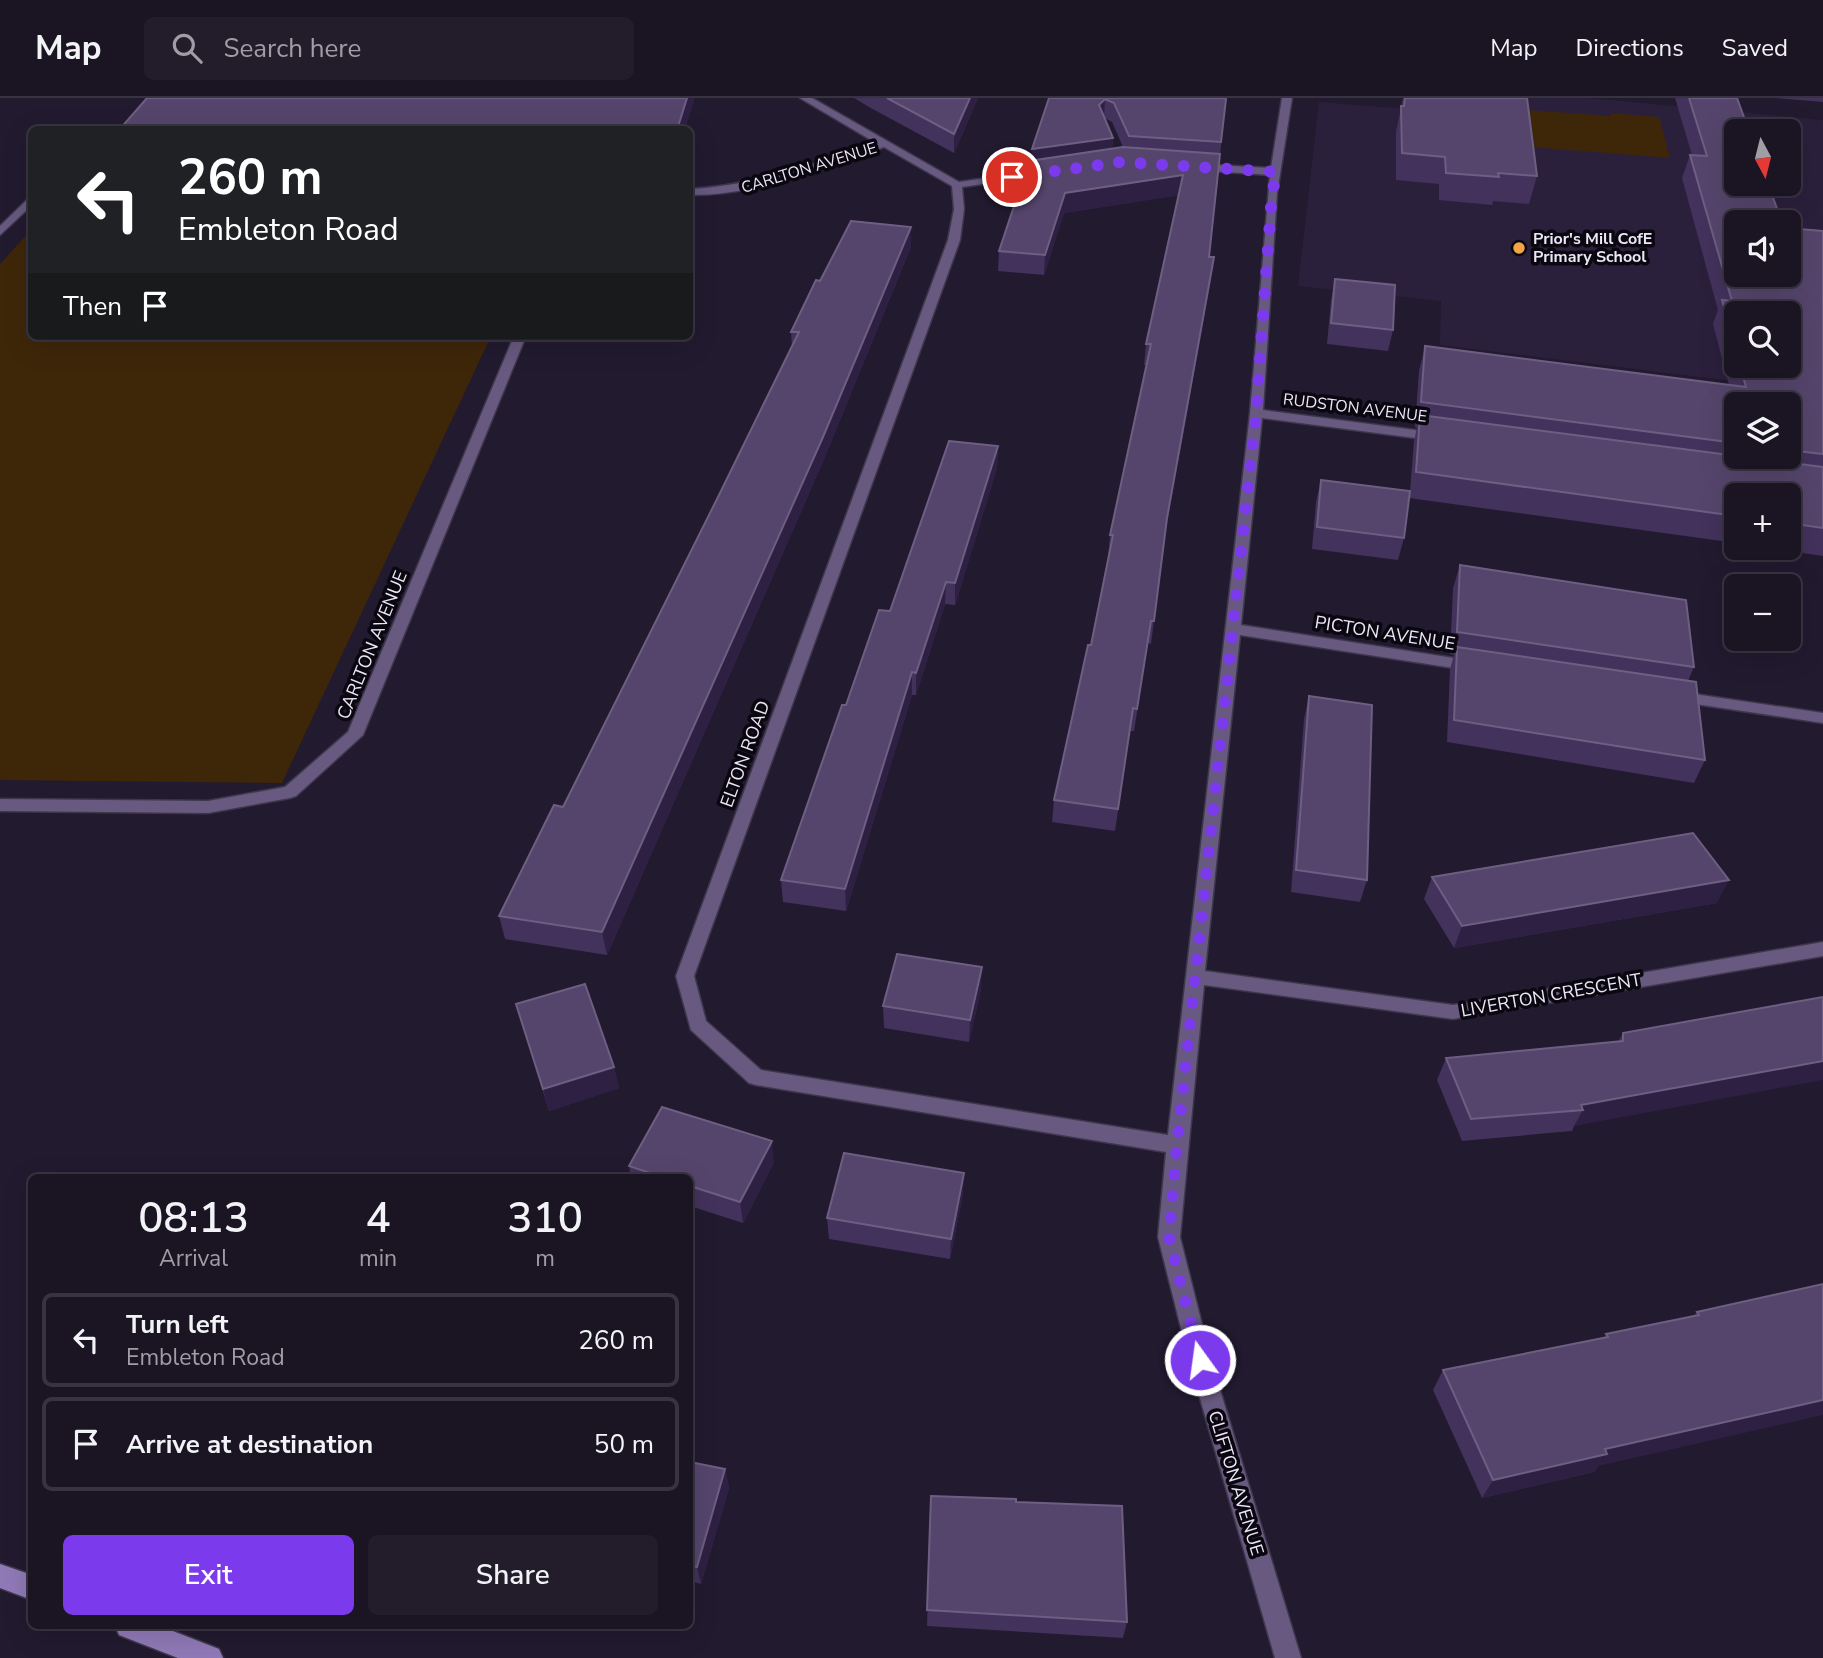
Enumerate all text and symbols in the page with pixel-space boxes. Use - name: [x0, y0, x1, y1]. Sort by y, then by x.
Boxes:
- search box: [144, 17, 634, 80]
- text: Map: [35, 26, 102, 71]
- icon: search: [168, 29, 206, 67]
- text: Search here: [224, 31, 361, 66]
- text: Map: [1490, 32, 1537, 64]
- text: Directions: [1575, 32, 1684, 64]
- text: Saved: [1722, 32, 1788, 64]
- north arrow: [1724, 119, 1801, 196]
- map controls: [1724, 119, 1801, 651]
- street label: CARLTON AVENUE: [739, 137, 879, 199]
- text: 260 m: [178, 144, 322, 211]
- pin: [982, 147, 1042, 207]
- icon: left: [63, 154, 154, 245]
- icon: arrive: [993, 158, 1031, 196]
- text: Embleton Road: [178, 208, 399, 251]
- button: sound: [1724, 210, 1801, 287]
- place label: Prior's Mill CofE Primary School: [1533, 228, 1652, 268]
- marker: Prior's Mill CofE Primary School: [1511, 240, 1527, 256]
- icon: arrive: [136, 287, 174, 325]
- text: Then: [63, 289, 122, 324]
- button: search: [1724, 301, 1801, 378]
- street label: RUDSTON AVENUE: [1282, 388, 1428, 428]
- button: layers: [1724, 392, 1801, 469]
- button: +: [1724, 483, 1801, 560]
- street label: CARLTON AVENUE: [331, 567, 413, 723]
- button: −: [1724, 574, 1801, 651]
- street label: PICTON AVENUE: [1313, 610, 1457, 656]
- street label: ELTON ROAD: [715, 697, 775, 811]
- street label: LIVERTON CRESCENT: [1459, 967, 1643, 1023]
- text: 08:13: [138, 1190, 249, 1247]
- text: 4: [365, 1190, 391, 1247]
- text: 310: [507, 1190, 583, 1247]
- text: Arrival: [159, 1243, 228, 1274]
- text: min: [359, 1243, 397, 1274]
- text: m: [535, 1243, 555, 1274]
- text: Turn left: [126, 1307, 229, 1342]
- icon: left: [67, 1321, 105, 1359]
- text: 260 m: [578, 1323, 654, 1358]
- position arrow: [1163, 1323, 1237, 1397]
- text: Embleton Road: [126, 1342, 285, 1373]
- street label: CLIFTON AVENUE: [1203, 1408, 1269, 1558]
- icon: arrive: [67, 1425, 105, 1463]
- text: Arrive at destination: [126, 1427, 373, 1462]
- text: 50 m: [594, 1427, 654, 1462]
- button: Exit: [63, 1535, 354, 1615]
- button: Share: [368, 1535, 658, 1615]

